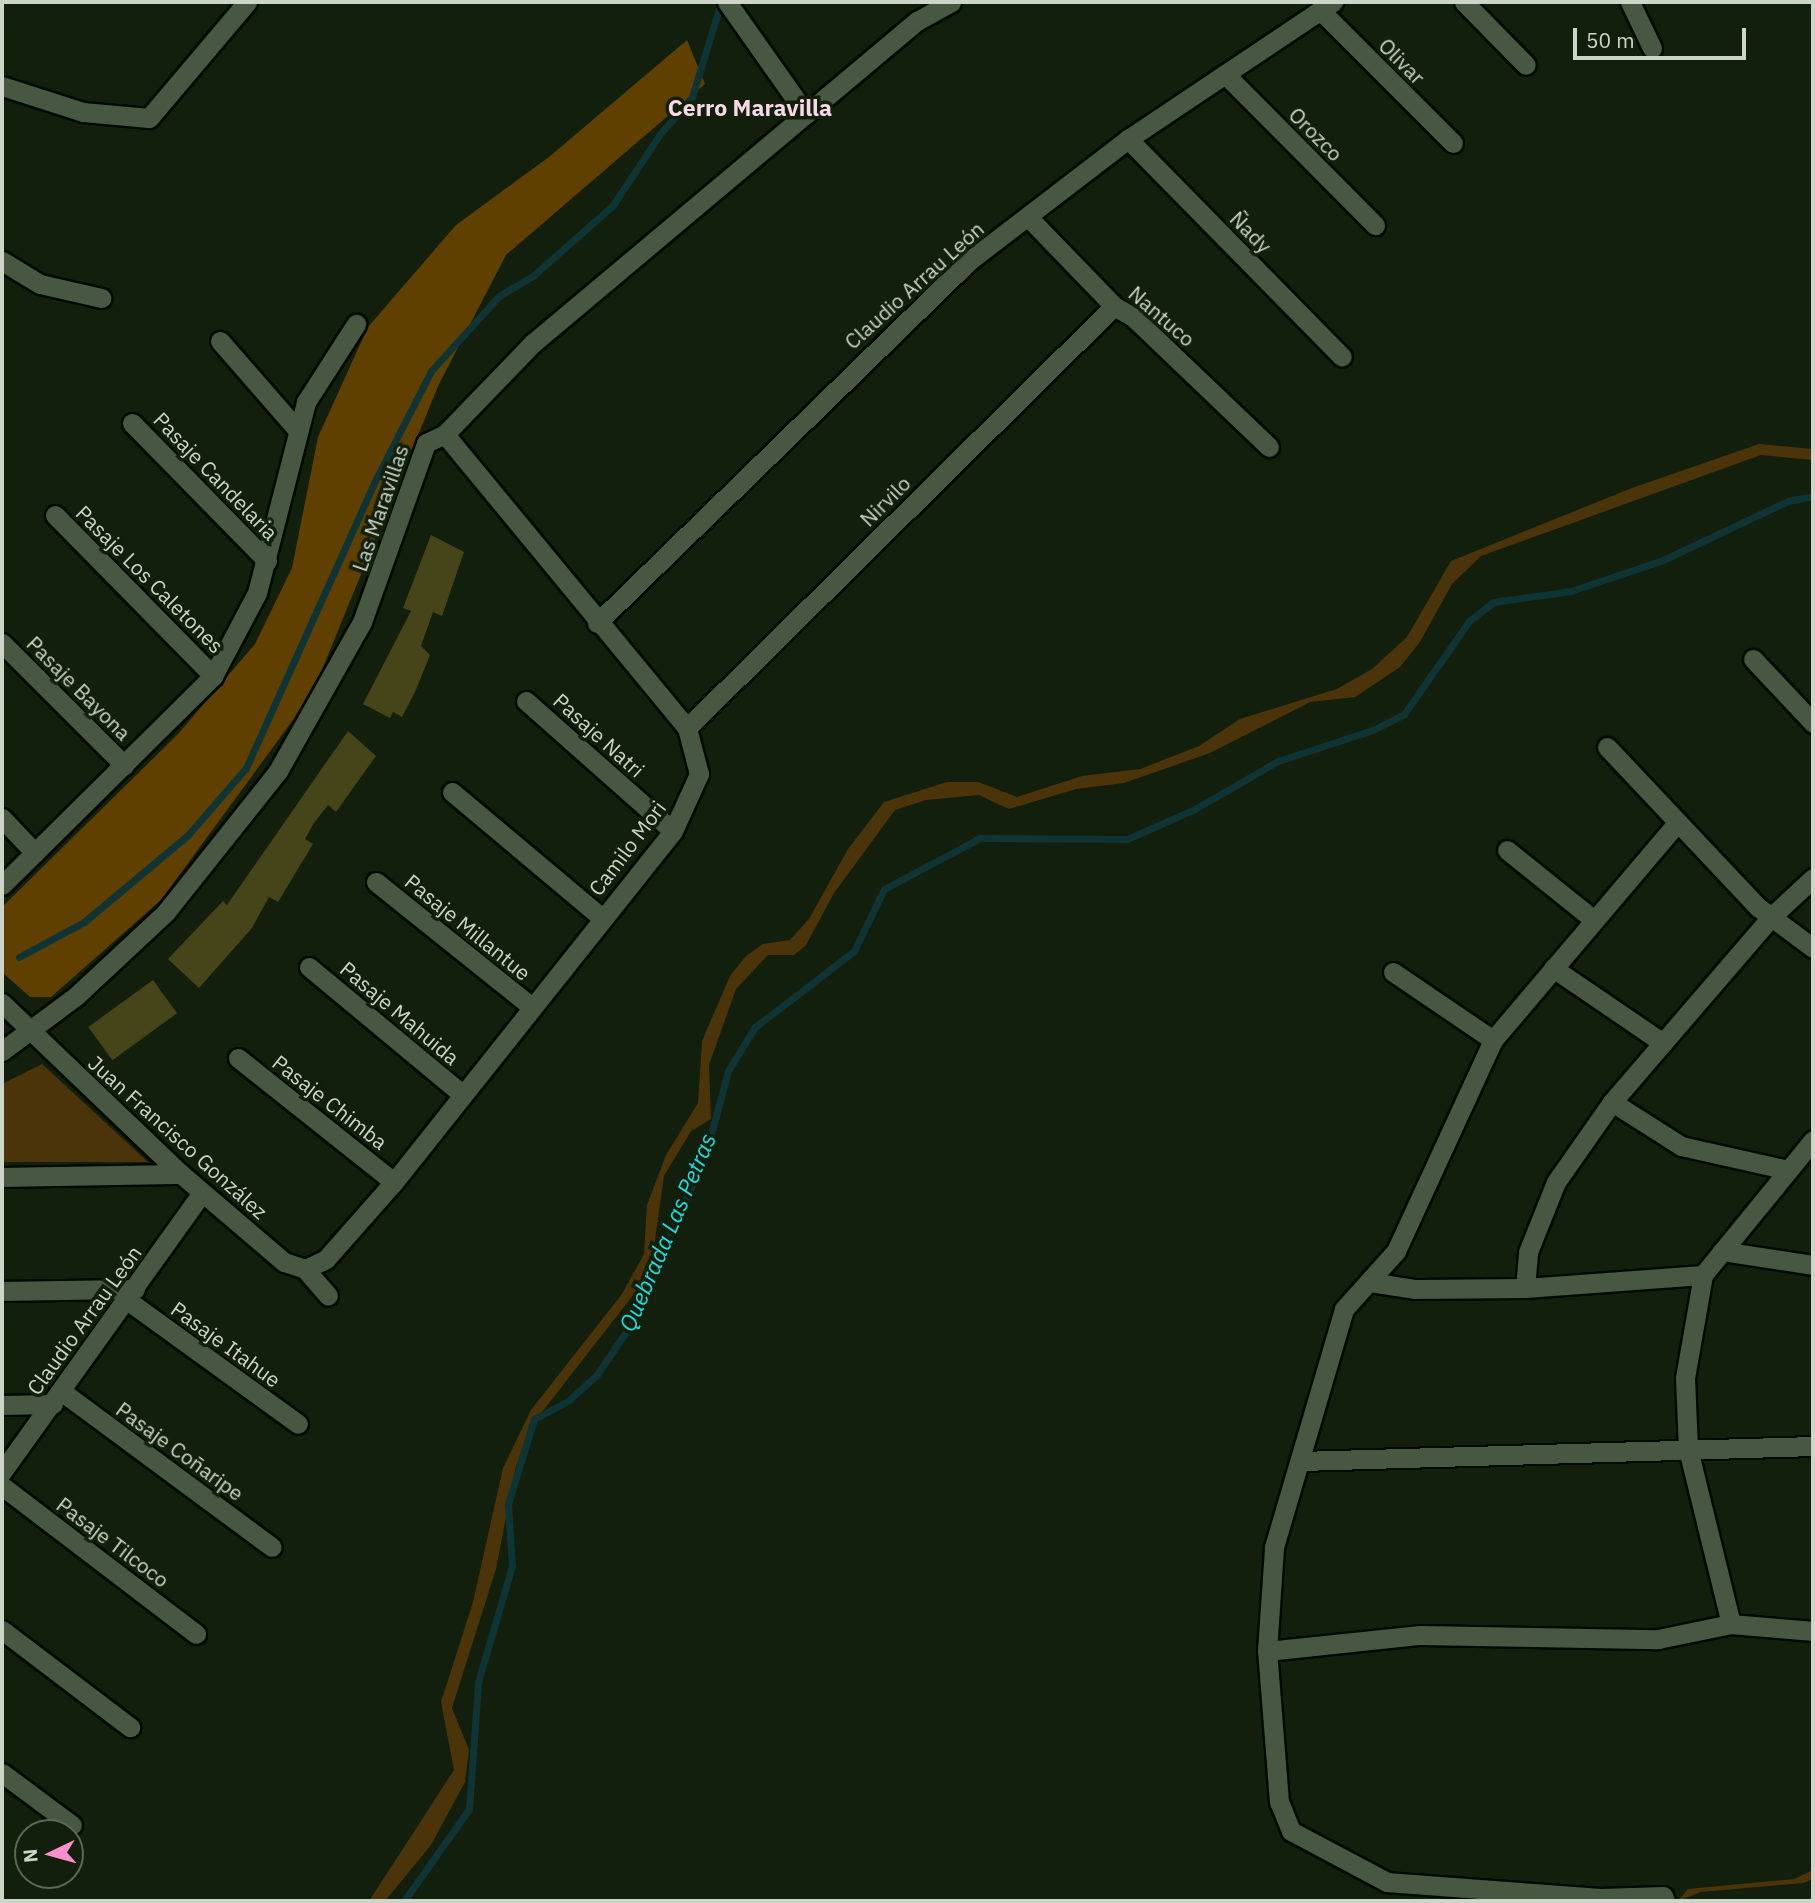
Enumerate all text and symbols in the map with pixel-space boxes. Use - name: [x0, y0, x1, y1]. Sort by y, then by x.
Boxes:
- scale bar: [1577, 14, 1750, 58]
- text: 50 m: [1586, 26, 1635, 54]
- street label: Olivar: [1374, 33, 1430, 89]
- district label: Cerro Maravilla: [668, 93, 832, 121]
- street label: Orozco: [1284, 102, 1348, 166]
- street label: Ñady: [1225, 206, 1277, 258]
- street label: Claudio Arrau León: [839, 216, 989, 354]
- street label: Nantuco: [1124, 280, 1200, 352]
- street label: Pasaje Candelaria: [149, 407, 283, 545]
- street label: Las Maravillas: [347, 441, 413, 575]
- street label: Nirvilo: [854, 470, 916, 532]
- street label: Pasaje Los Caletones: [71, 500, 229, 658]
- street label: Pasaje Bayona: [22, 631, 136, 745]
- street label: Pasaje Natri: [548, 688, 650, 782]
- street label: Camilo Mori: [583, 796, 671, 900]
- street label: Pasaje Millantue: [400, 869, 536, 985]
- street label: Pasaje Mahuida: [335, 956, 465, 1070]
- street label: Pasaje Chimba: [268, 1049, 392, 1155]
- street label: Juan Francisco González: [83, 1050, 273, 1224]
- water label: Quebrada Las Petras: [613, 1129, 721, 1335]
- street label: Claudio Arrau León: [21, 1240, 147, 1400]
- street label: Pasaje Itahue: [166, 1296, 286, 1392]
- street label: Pasaje Coñaripe: [111, 1396, 249, 1506]
- street label: Pasaje Tilcoco: [52, 1492, 174, 1592]
- north arrow: [14, 1819, 84, 1889]
- text: N: [18, 1848, 43, 1864]

